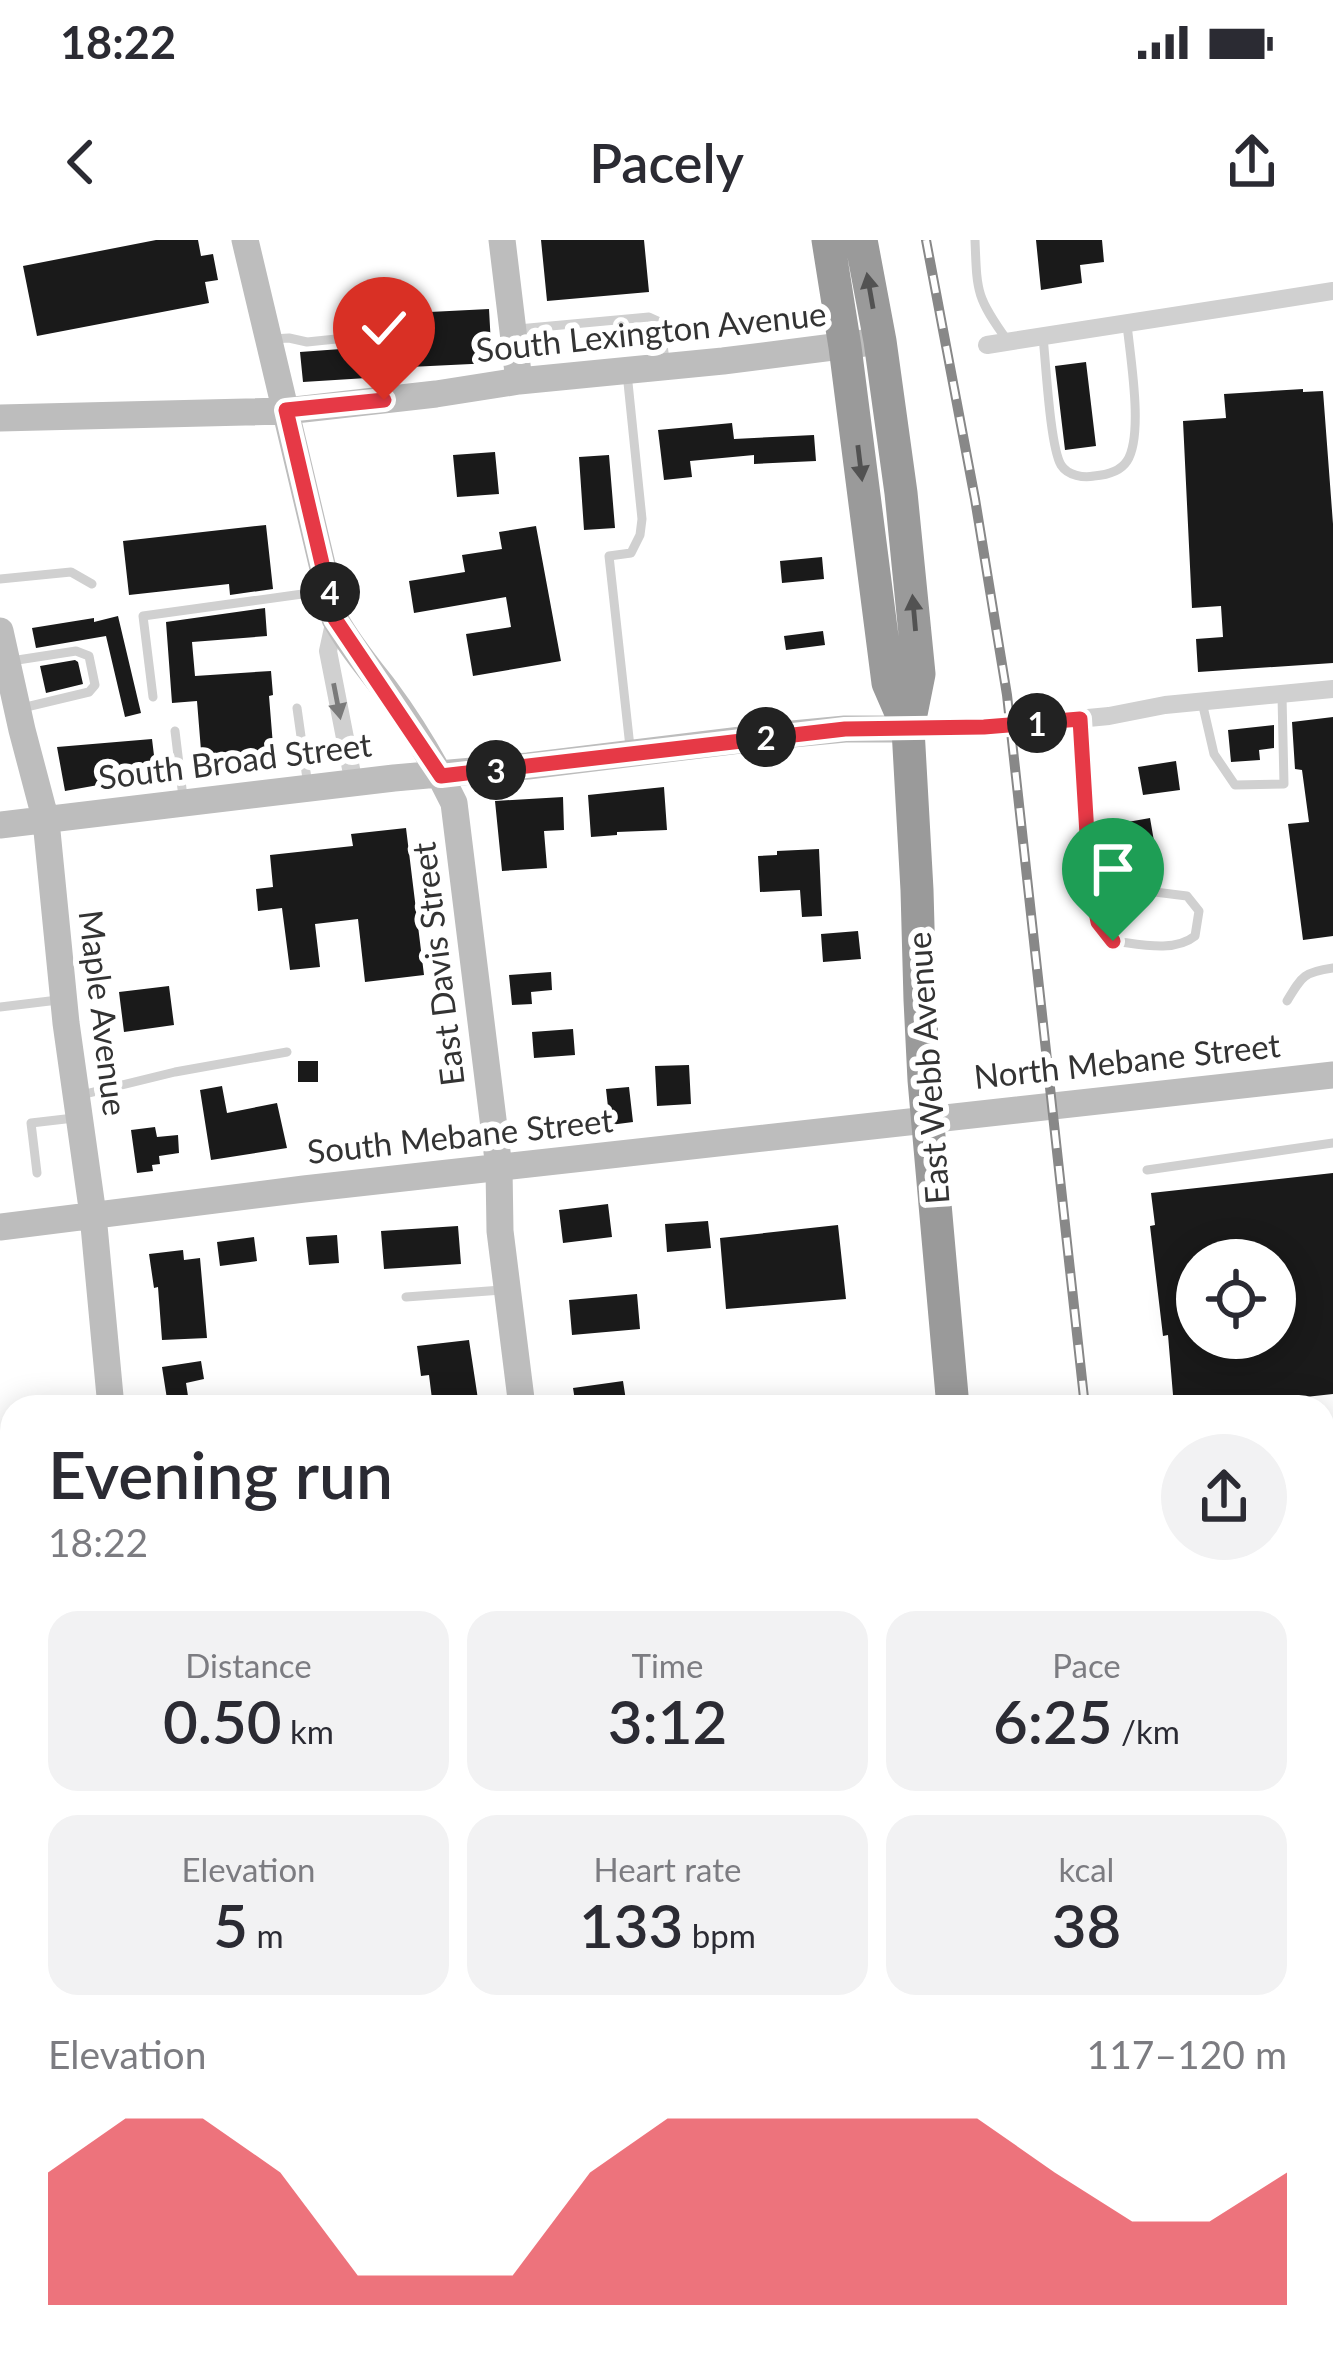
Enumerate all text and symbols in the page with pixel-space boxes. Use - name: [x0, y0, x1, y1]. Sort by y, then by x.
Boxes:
- text: 18:22: [60, 15, 176, 69]
- icon: back: [48, 129, 114, 195]
- icon: share: [1219, 129, 1285, 195]
- text: Pacely: [589, 130, 744, 195]
- one-way arrow: [861, 271, 879, 309]
- pin: [333, 277, 435, 400]
- street label: South Lexington Avenue: [474, 293, 828, 369]
- icon: check: [351, 295, 417, 361]
- one-way arrow: [850, 445, 869, 482]
- pin: 4: [300, 562, 360, 622]
- text: 4: [320, 572, 340, 612]
- one-way arrow: [904, 594, 923, 631]
- one-way arrow: [328, 683, 347, 721]
- pin: 1: [1007, 693, 1067, 753]
- text: 1: [1027, 703, 1047, 743]
- pin: 2: [736, 707, 796, 767]
- text: 2: [756, 717, 776, 757]
- street label: South Broad Street: [96, 723, 374, 797]
- pin: 3: [466, 740, 526, 800]
- text: 3: [486, 750, 506, 790]
- pin: [1062, 818, 1164, 941]
- icon: arrive: [1080, 836, 1146, 902]
- street label: East Davis Street: [402, 840, 472, 1088]
- street label: Maple Avenue: [72, 908, 136, 1118]
- street label: East Webb Avenue: [898, 931, 956, 1205]
- street label: North Mebane Street: [972, 1024, 1282, 1096]
- street label: South Mebane Street: [305, 1099, 615, 1171]
- map controls: [1176, 1239, 1296, 1359]
- button: locate: [1176, 1239, 1296, 1359]
- text: Evening run: [48, 1434, 393, 1513]
- button: share: [1161, 1434, 1287, 1560]
- text: 18:22: [48, 1519, 148, 1565]
- text: Distance: [185, 1645, 312, 1685]
- text: Time: [632, 1645, 703, 1685]
- text: Pace: [1052, 1645, 1121, 1685]
- text: 0.50: [163, 1685, 282, 1757]
- text: 3:12: [608, 1685, 727, 1757]
- text: 6:25: [993, 1685, 1113, 1757]
- text: km: [282, 1711, 334, 1751]
- text: /km: [1113, 1711, 1180, 1751]
- text: Elevation: [181, 1849, 316, 1889]
- text: Heart rate: [594, 1849, 741, 1889]
- text: kcal: [1059, 1849, 1114, 1889]
- text: 5: [213, 1889, 248, 1961]
- text: 133: [579, 1889, 683, 1961]
- text: 38: [1052, 1889, 1121, 1961]
- text: m: [248, 1915, 284, 1955]
- text: bpm: [683, 1915, 756, 1955]
- text: Elevation: [48, 2031, 206, 2077]
- text: 117–120 m: [1087, 2031, 1287, 2077]

